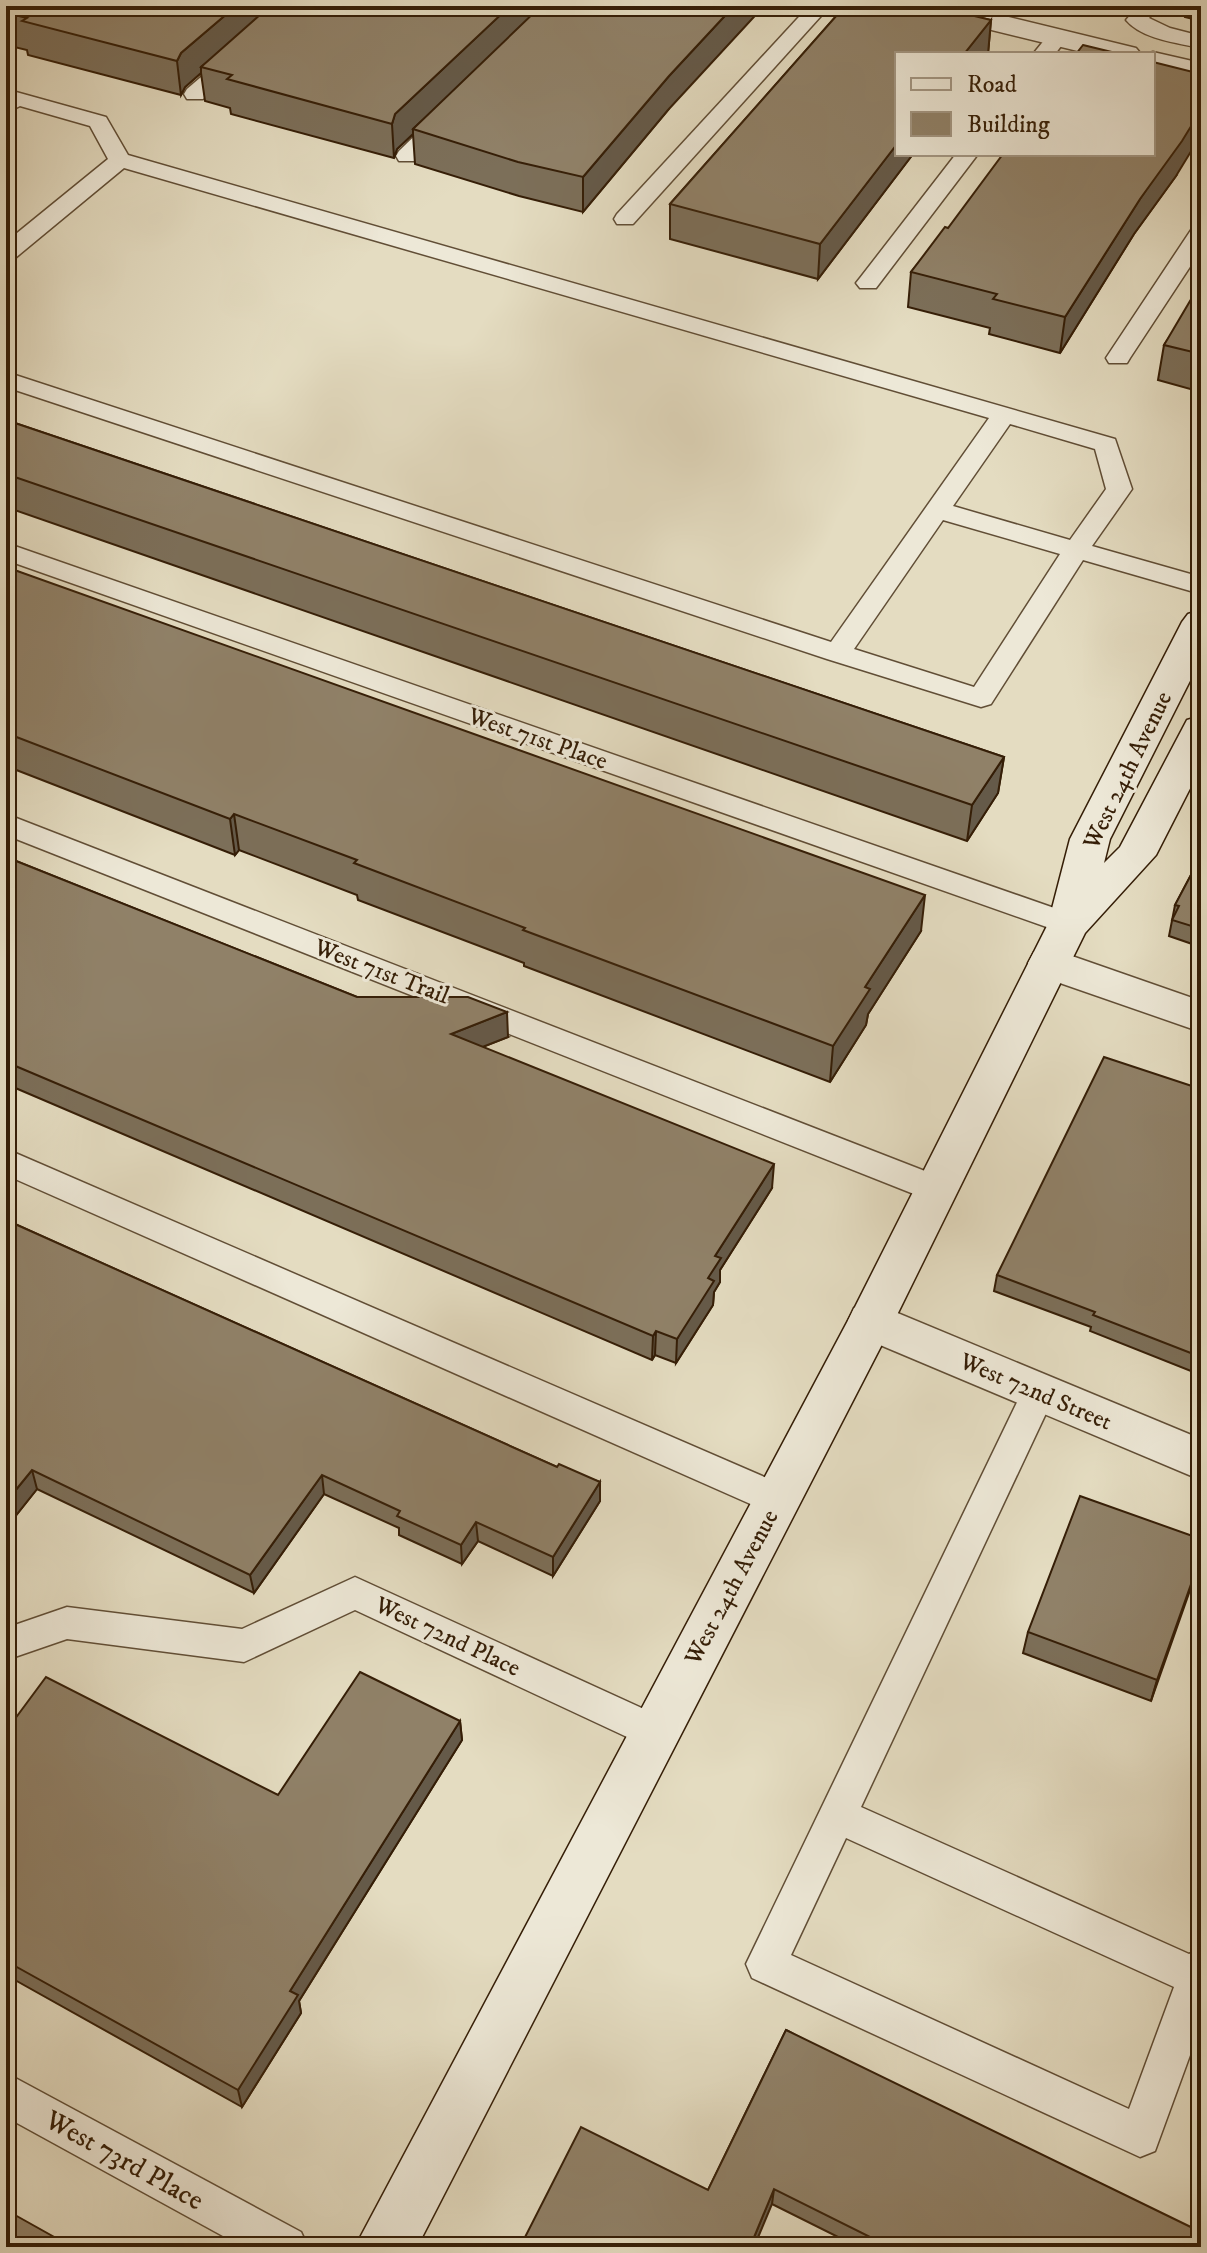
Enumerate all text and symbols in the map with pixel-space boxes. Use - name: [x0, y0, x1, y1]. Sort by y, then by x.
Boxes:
- legend: [895, 52, 1155, 156]
- text: Road: [967, 70, 1017, 100]
- text: Building: [967, 110, 1050, 140]
- street label: West 24th Avenue: [1076, 687, 1179, 855]
- street label: West 71st Place: [463, 701, 611, 777]
- street label: West 71st Trail: [309, 932, 454, 1012]
- street label: West 72nd Street: [954, 1346, 1117, 1438]
- street label: West 24th Avenue: [678, 1505, 785, 1671]
- street label: West 72nd Place: [369, 1590, 525, 1684]
- street label: West 73rd Place: [38, 2102, 210, 2218]

